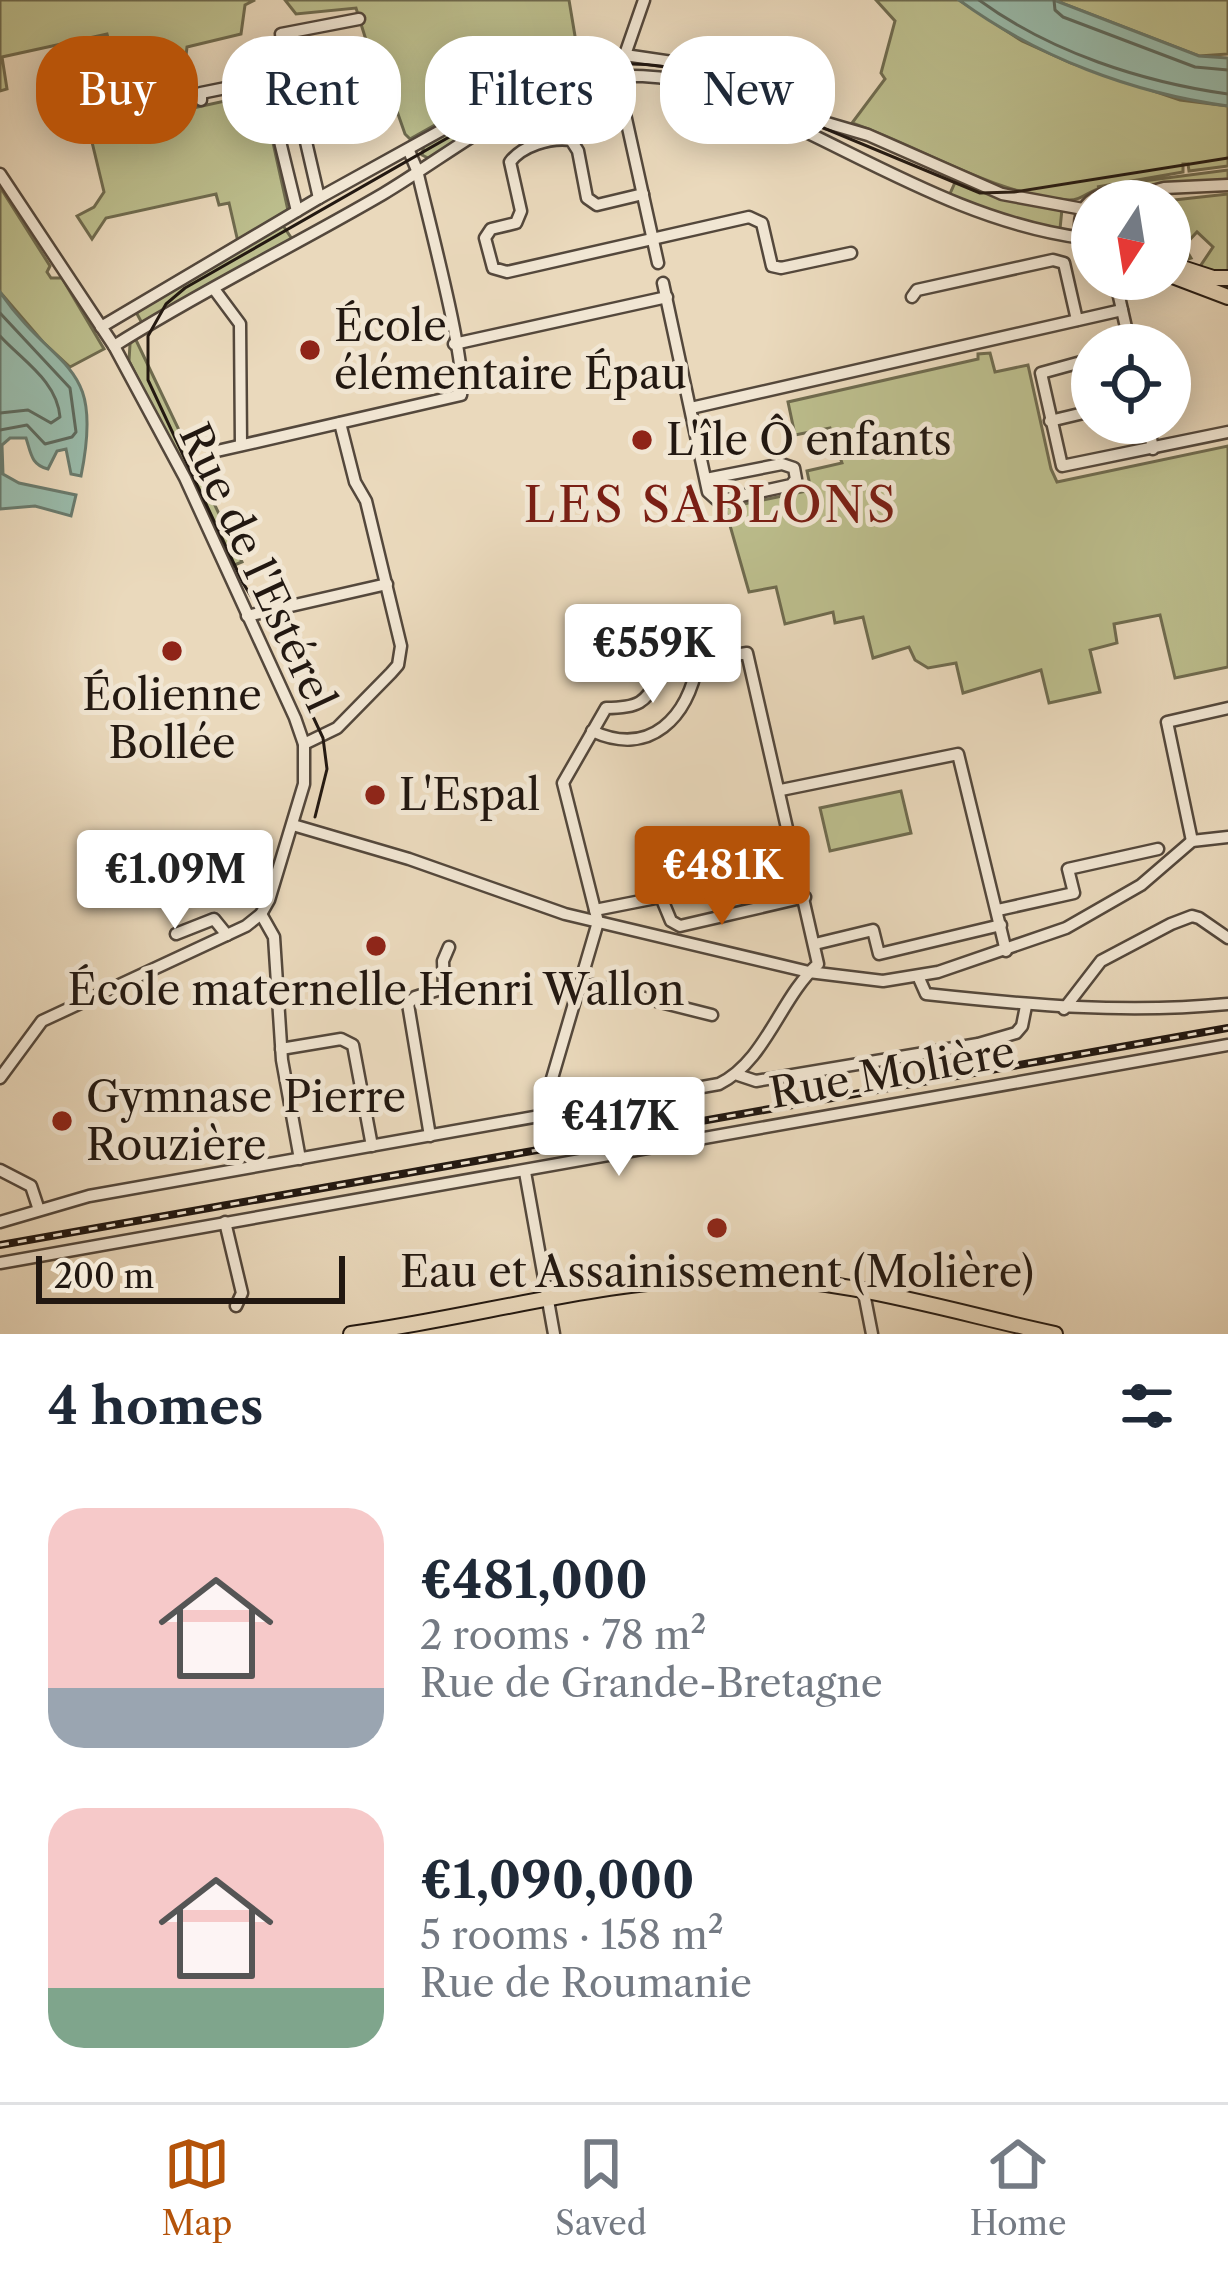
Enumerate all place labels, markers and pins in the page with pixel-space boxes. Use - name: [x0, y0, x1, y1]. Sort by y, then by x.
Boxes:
- place label: École élémentaire Épau: [334, 300, 687, 400]
- marker: École élémentaire Épau: [297, 337, 323, 363]
- place label: L'île Ô enfants: [666, 413, 952, 466]
- marker: L'île Ô enfants: [629, 427, 655, 453]
- pin: €559K: [569, 604, 737, 706]
- marker: Éolienne Bollée: [159, 638, 185, 664]
- place label: Éolienne Bollée: [82, 669, 262, 769]
- place label: L'Espal: [399, 769, 540, 821]
- marker: L'Espal: [362, 782, 388, 808]
- pin: €481K: [638, 826, 806, 928]
- pin: €1.09M: [77, 830, 273, 932]
- marker: École maternelle Henri Wallon: [363, 933, 389, 959]
- place label: École maternelle Henri Wallon: [67, 964, 685, 1016]
- place label: Gymnase Pierre Rouzière: [86, 1071, 406, 1171]
- pin: €417K: [535, 1077, 703, 1179]
- marker: Gymnase Pierre Rouzière: [49, 1108, 75, 1134]
- marker: Eau et Assainissement (Molière): [704, 1215, 730, 1241]
- place label: Eau et Assainissement (Molière): [400, 1246, 1034, 1298]

